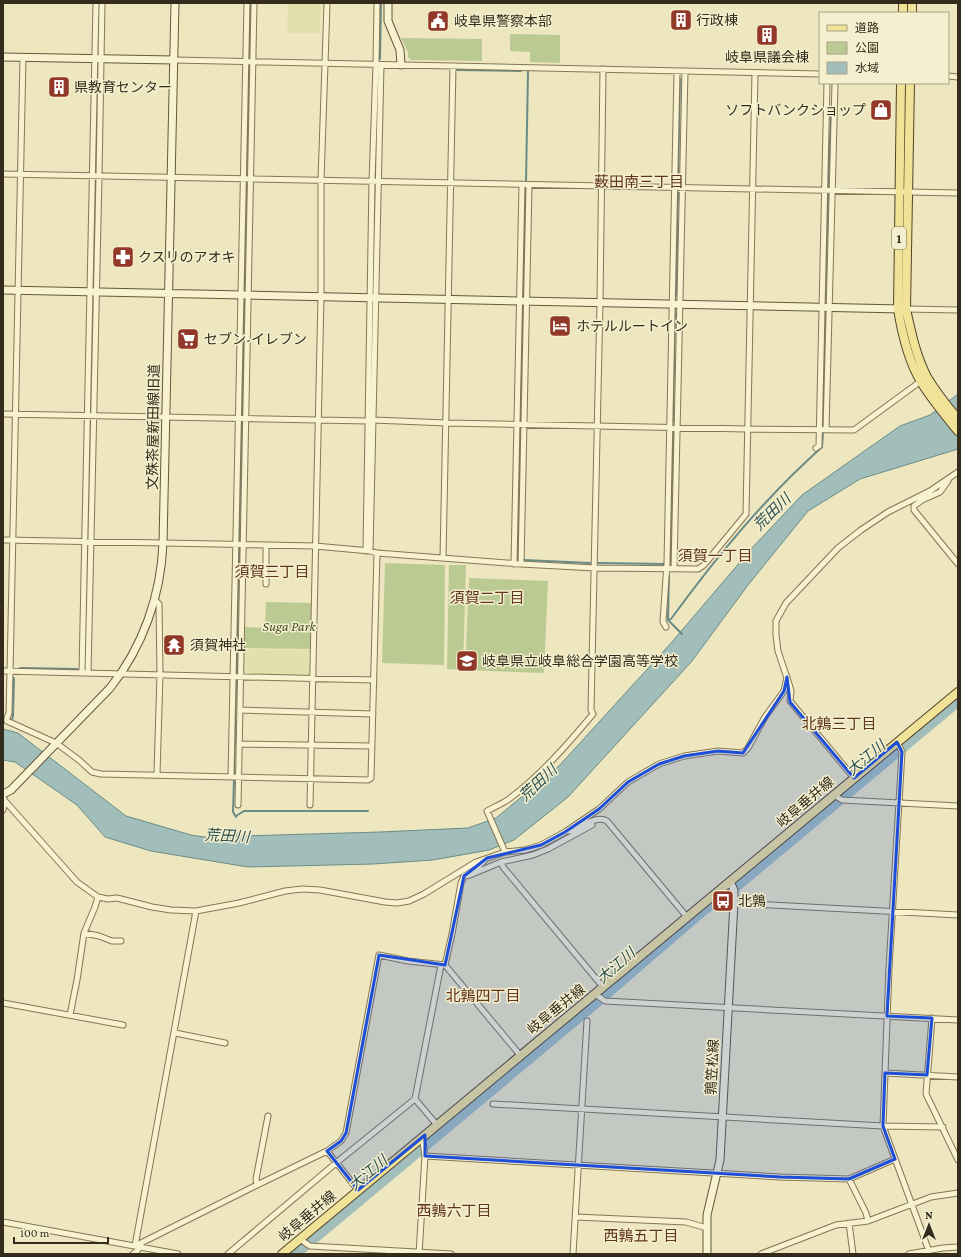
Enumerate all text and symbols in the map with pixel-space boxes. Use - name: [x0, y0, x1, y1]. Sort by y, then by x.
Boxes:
- building icon: 行政棟: [668, 7, 694, 33]
- public building icon: 岐阜県警察本部: [425, 8, 451, 34]
- place label: 行政棟: [696, 12, 738, 28]
- legend: [819, 12, 949, 84]
- place label: 岐阜県警察本部: [454, 13, 552, 29]
- text: 道路: [855, 21, 879, 35]
- building icon: 岐阜県議会棟: [754, 22, 780, 48]
- text: 公園: [855, 41, 879, 55]
- place label: 岐阜県議会棟: [725, 49, 809, 65]
- text: 水域: [855, 61, 879, 75]
- building icon: 県教育センター: [46, 74, 72, 100]
- place label: 県教育センター: [74, 79, 172, 95]
- shop icon: ソフトバンクショップ: [868, 97, 894, 123]
- place label: ソフトバンクショップ: [725, 102, 866, 118]
- district label: 薮田南三丁目: [594, 174, 684, 190]
- road number: 1: [892, 227, 906, 249]
- pharmacy icon: クスリのアオキ: [110, 244, 136, 270]
- place label: クスリのアオキ: [138, 249, 236, 265]
- hotel icon: ホテルルートイン: [547, 313, 573, 339]
- place label: ホテルルートイン: [576, 318, 688, 334]
- supermarket icon: セブン-イレブン: [175, 326, 201, 352]
- place label: セブン-イレブン: [204, 331, 307, 347]
- street label: 文殊茶屋新田線旧道: [144, 364, 162, 490]
- water label: 荒田川: [750, 489, 795, 533]
- district label: 須賀一丁目: [677, 548, 753, 564]
- district label: 須賀三丁目: [234, 564, 310, 580]
- district label: 須賀二丁目: [449, 590, 525, 606]
- park label: Suga Park: [262, 618, 316, 634]
- temple icon: 須賀神社: [161, 632, 187, 658]
- place label: 須賀神社: [190, 637, 246, 653]
- school or university icon: 岐阜県立岐阜総合学園高等学校: [454, 648, 480, 674]
- place label: 岐阜県立岐阜総合学園高等学校: [482, 653, 678, 669]
- district label: 北鶉三丁目: [801, 715, 877, 732]
- water label: 大江川: [844, 736, 890, 779]
- water label: 荒田川: [516, 760, 561, 804]
- street label: 岐阜垂井線: [773, 773, 837, 831]
- water label: 荒田川: [204, 827, 252, 845]
- bus stop icon: 北鶉: [710, 888, 736, 914]
- place label: 北鶉: [738, 893, 766, 909]
- water label: 大江川: [594, 944, 640, 987]
- street label: 岐阜垂井線: [524, 981, 588, 1037]
- district label: 北鶉四丁目: [445, 987, 521, 1004]
- street label: 鶉笠松線: [703, 1039, 721, 1095]
- water label: 大江川: [346, 1151, 392, 1194]
- street label: 岐阜垂井線: [275, 1187, 339, 1245]
- district label: 西鶉六丁目: [416, 1203, 492, 1219]
- north arrow: [909, 1205, 949, 1245]
- text: N: [925, 1209, 933, 1221]
- scale bar: [14, 1219, 108, 1245]
- text: 100 m: [20, 1226, 50, 1240]
- district label: 西鶉五丁目: [603, 1228, 679, 1244]

